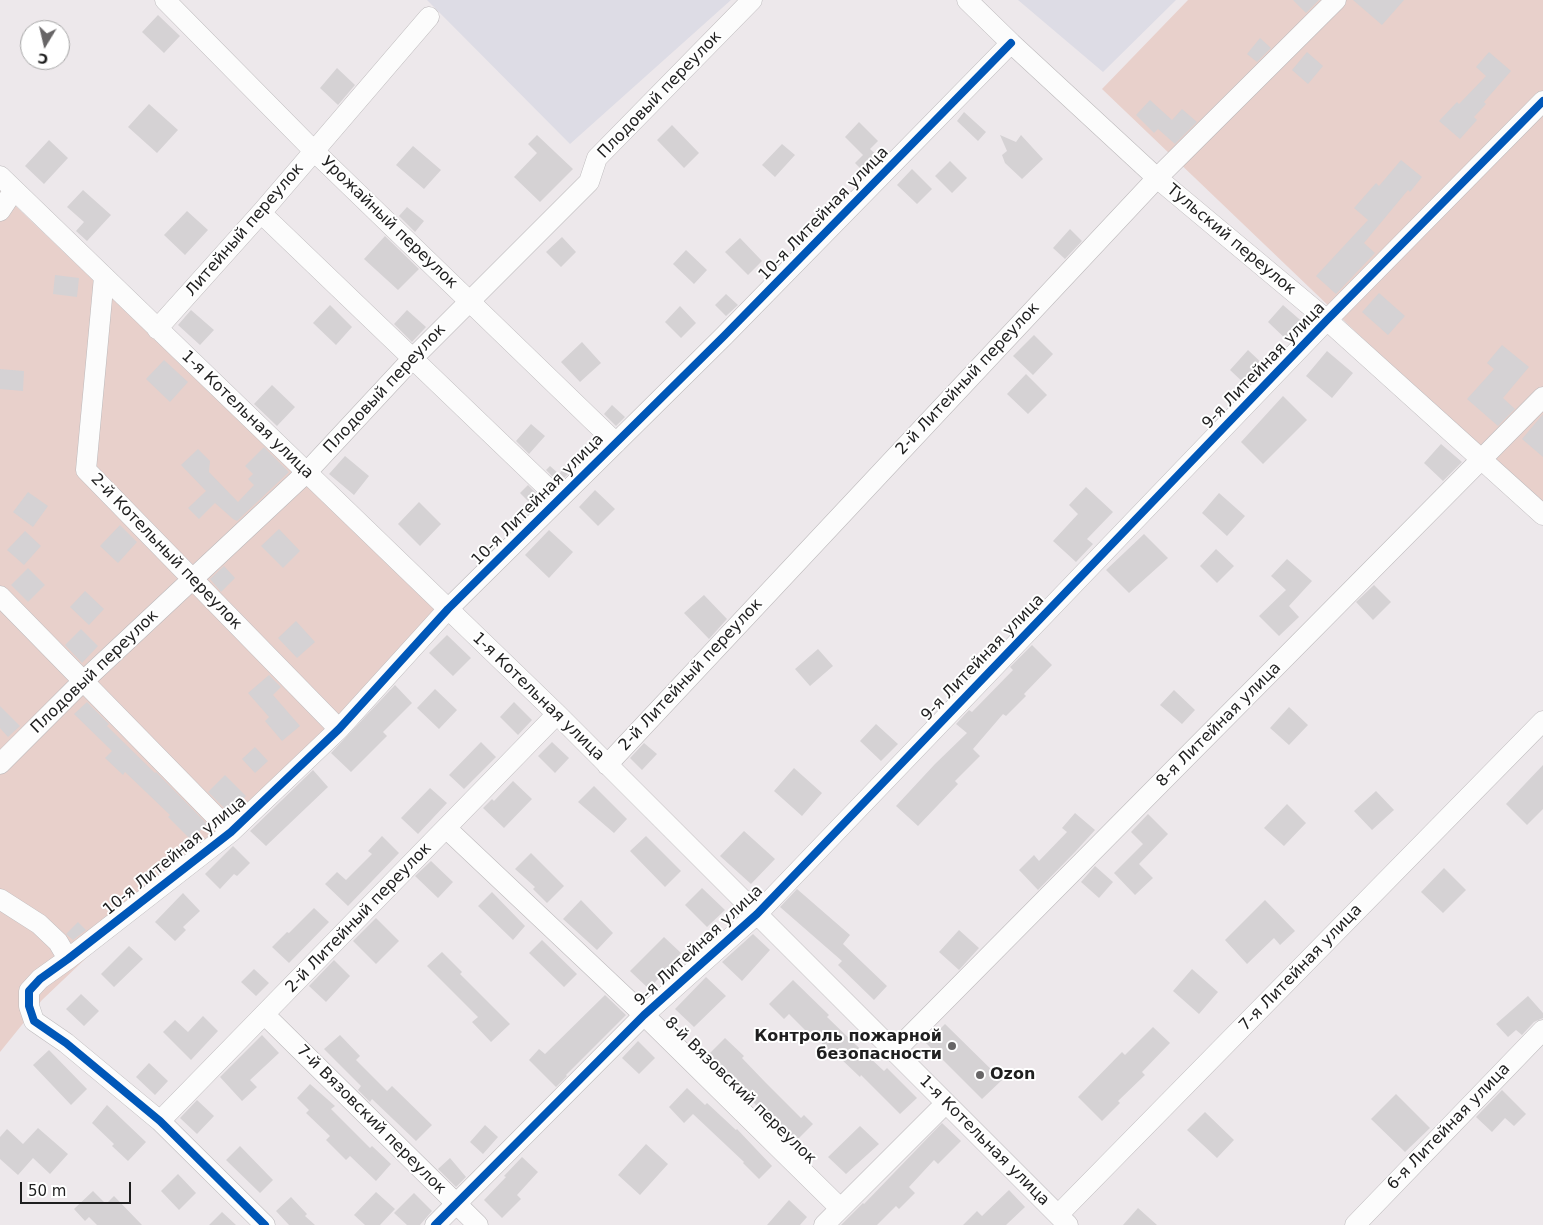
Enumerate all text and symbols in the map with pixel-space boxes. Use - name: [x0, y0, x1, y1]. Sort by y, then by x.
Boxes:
- north arrow: [20, 20, 70, 70]
- street label: Плодовый переулок: [594, 27, 726, 163]
- text: С: [36, 50, 49, 68]
- street label: 10-я Литейная улица: [755, 143, 893, 285]
- street label: Урожайный переулок: [317, 153, 461, 293]
- street label: Литейный переулок: [182, 160, 308, 300]
- street label: Тульский переулок: [1163, 180, 1299, 300]
- street label: 2-й Литейный переулок: [892, 299, 1044, 459]
- street label: 9-я Литейная улица: [1199, 299, 1329, 433]
- street label: Плодовый переулок: [320, 320, 450, 458]
- street label: 1-я Котельная улица: [177, 347, 317, 483]
- street label: 10-я Литейная улица: [468, 430, 608, 570]
- street label: 2-й Котельный переулок: [86, 470, 246, 634]
- street label: 9-я Литейная улица: [918, 591, 1048, 725]
- street label: 2-й Литейный переулок: [615, 595, 767, 755]
- street label: Плодовый переулок: [27, 606, 163, 738]
- street label: 1-я Котельная улица: [468, 629, 608, 765]
- street label: 8-я Литейная улица: [1153, 659, 1285, 791]
- street label: 10-я Литейная улица: [100, 792, 250, 920]
- street label: 2-й Литейный переулок: [282, 839, 436, 997]
- street label: 9-я Литейная улица: [631, 882, 767, 1010]
- street label: 7-я Литейная улица: [1236, 901, 1366, 1035]
- street label: 8-й Вязовский переулок: [660, 1013, 820, 1169]
- place label: Контроль пожарной безопасности: [754, 1027, 942, 1065]
- marker: Контроль пожарной безопасности: [946, 1040, 958, 1052]
- street label: 7-й Вязовский переулок: [292, 1041, 450, 1199]
- street label: 6-я Литейная улица: [1384, 1060, 1514, 1194]
- place label: Ozon: [990, 1065, 1035, 1085]
- marker: Ozon: [974, 1069, 986, 1081]
- street label: 1-я Котельная улица: [915, 1072, 1053, 1210]
- scale bar: [22, 1172, 134, 1204]
- text: 50 m: [28, 1182, 66, 1200]

